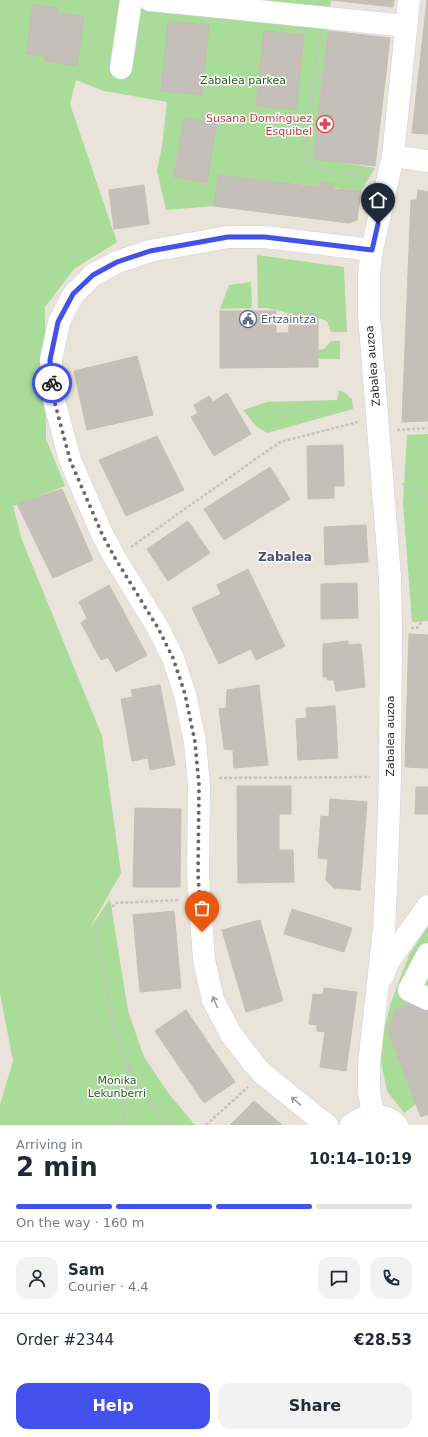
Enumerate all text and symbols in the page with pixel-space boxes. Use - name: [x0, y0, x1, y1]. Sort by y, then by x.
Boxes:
- park label: Zabalea parkea: [200, 74, 286, 87]
- place label: Susana Domínguez Esquibel: [206, 112, 312, 138]
- pharmacy icon: Susana Domínguez Esquibel: [315, 114, 335, 134]
- pin: [361, 183, 395, 224]
- icon: home: [367, 189, 389, 211]
- public building icon: Ertzaintza: [238, 309, 258, 329]
- place label: Ertzaintza: [261, 313, 316, 326]
- street label: Zabalea auzoa: [363, 325, 383, 407]
- courier: [32, 363, 72, 403]
- icon: bike: [41, 372, 63, 394]
- district label: Zabalea: [258, 550, 312, 564]
- street label: Zabalea auzoa: [384, 695, 397, 777]
- pin: [185, 891, 219, 932]
- icon: bag: [191, 897, 213, 919]
- one-way arrow: [211, 996, 218, 1008]
- park label: Monika Lekunberri: [88, 1074, 146, 1100]
- one-way arrow: [291, 1097, 302, 1106]
- text: Arriving in: [16, 1137, 83, 1152]
- text: 10:14–10:19: [309, 1150, 412, 1168]
- text: 2 min: [16, 1152, 98, 1182]
- text: On the way · 160 m: [16, 1215, 144, 1230]
- button: person: [16, 1257, 58, 1299]
- button: chat: [318, 1257, 360, 1299]
- button: phone: [370, 1257, 412, 1299]
- text: Sam: [68, 1261, 105, 1279]
- text: Courier · 4.4: [68, 1279, 149, 1294]
- text: Order #2344: [16, 1331, 114, 1349]
- text: €28.53: [354, 1331, 412, 1349]
- button: Help: [16, 1383, 210, 1429]
- button: Share: [218, 1383, 412, 1429]

